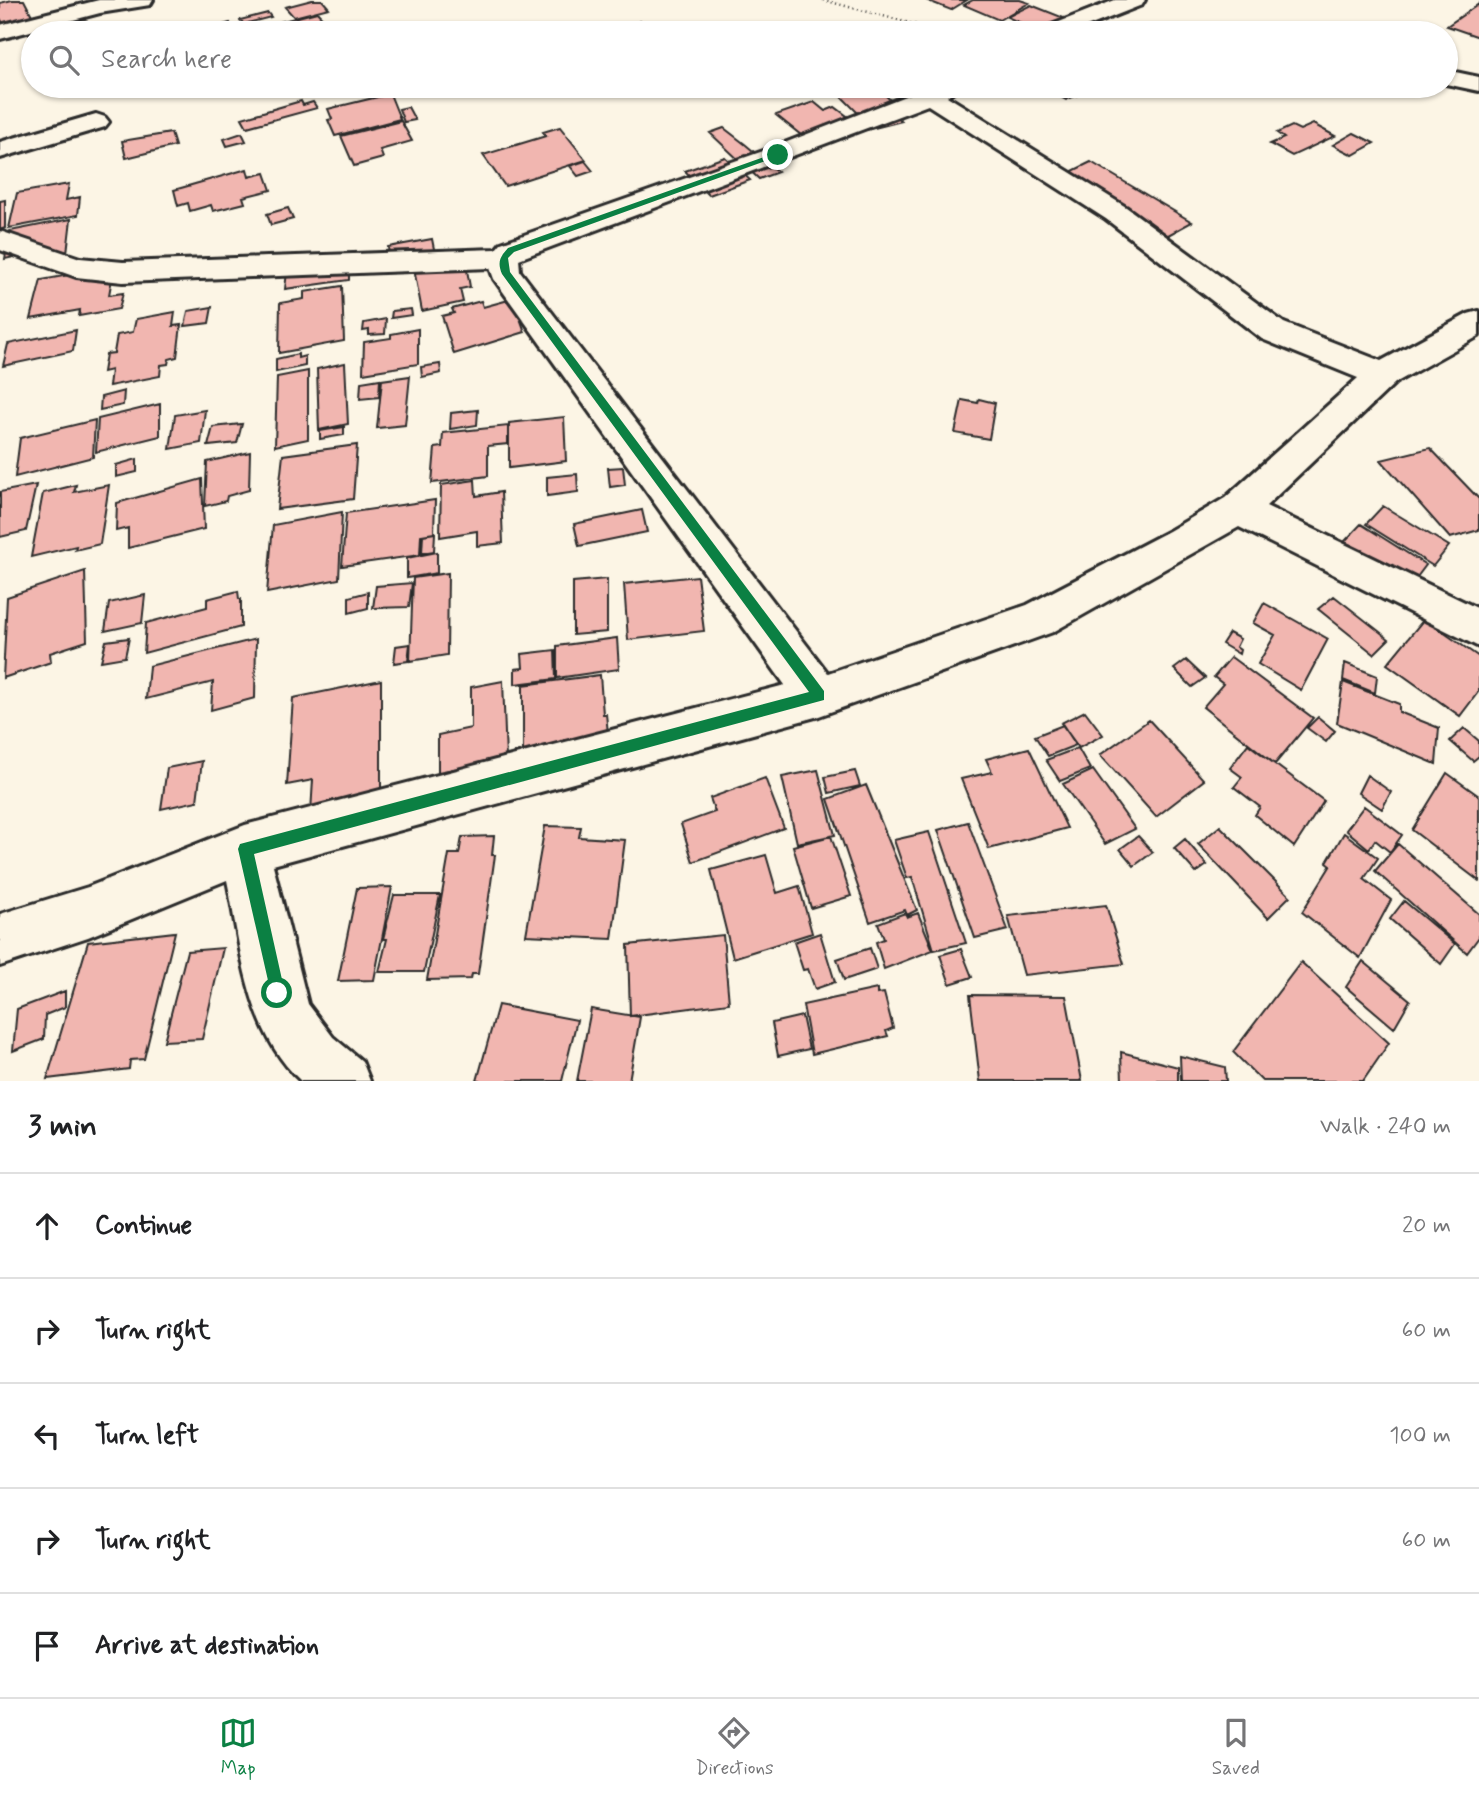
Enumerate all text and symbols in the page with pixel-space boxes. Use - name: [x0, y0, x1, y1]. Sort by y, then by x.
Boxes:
- search box: [21, 21, 1458, 98]
- icon: search: [45, 41, 83, 79]
- text: Search here: [101, 43, 232, 77]
- route end: [762, 139, 793, 170]
- route start: [261, 977, 292, 1008]
- text: 3 min: [28, 1107, 97, 1146]
- text: Walk · 240 m: [1320, 1112, 1451, 1142]
- icon: ahead: [28, 1207, 66, 1245]
- text: Continue: [95, 1209, 192, 1243]
- text: 20 m: [1402, 1211, 1451, 1241]
- icon: right: [28, 1312, 66, 1350]
- text: Turn right: [95, 1314, 211, 1348]
- text: 60 m: [1402, 1316, 1451, 1346]
- icon: left: [28, 1417, 66, 1455]
- text: Turn left: [95, 1419, 199, 1453]
- text: 100 m: [1389, 1421, 1451, 1451]
- icon: right: [28, 1522, 66, 1560]
- text: Turn right: [95, 1524, 211, 1558]
- text: 60 m: [1402, 1526, 1451, 1556]
- icon: arrive: [28, 1627, 66, 1665]
- text: Arrive at destination: [95, 1629, 319, 1663]
- tab: Map: [219, 1714, 257, 1781]
- tab: Directions: [695, 1714, 774, 1781]
- tab: Saved: [1212, 1714, 1260, 1781]

